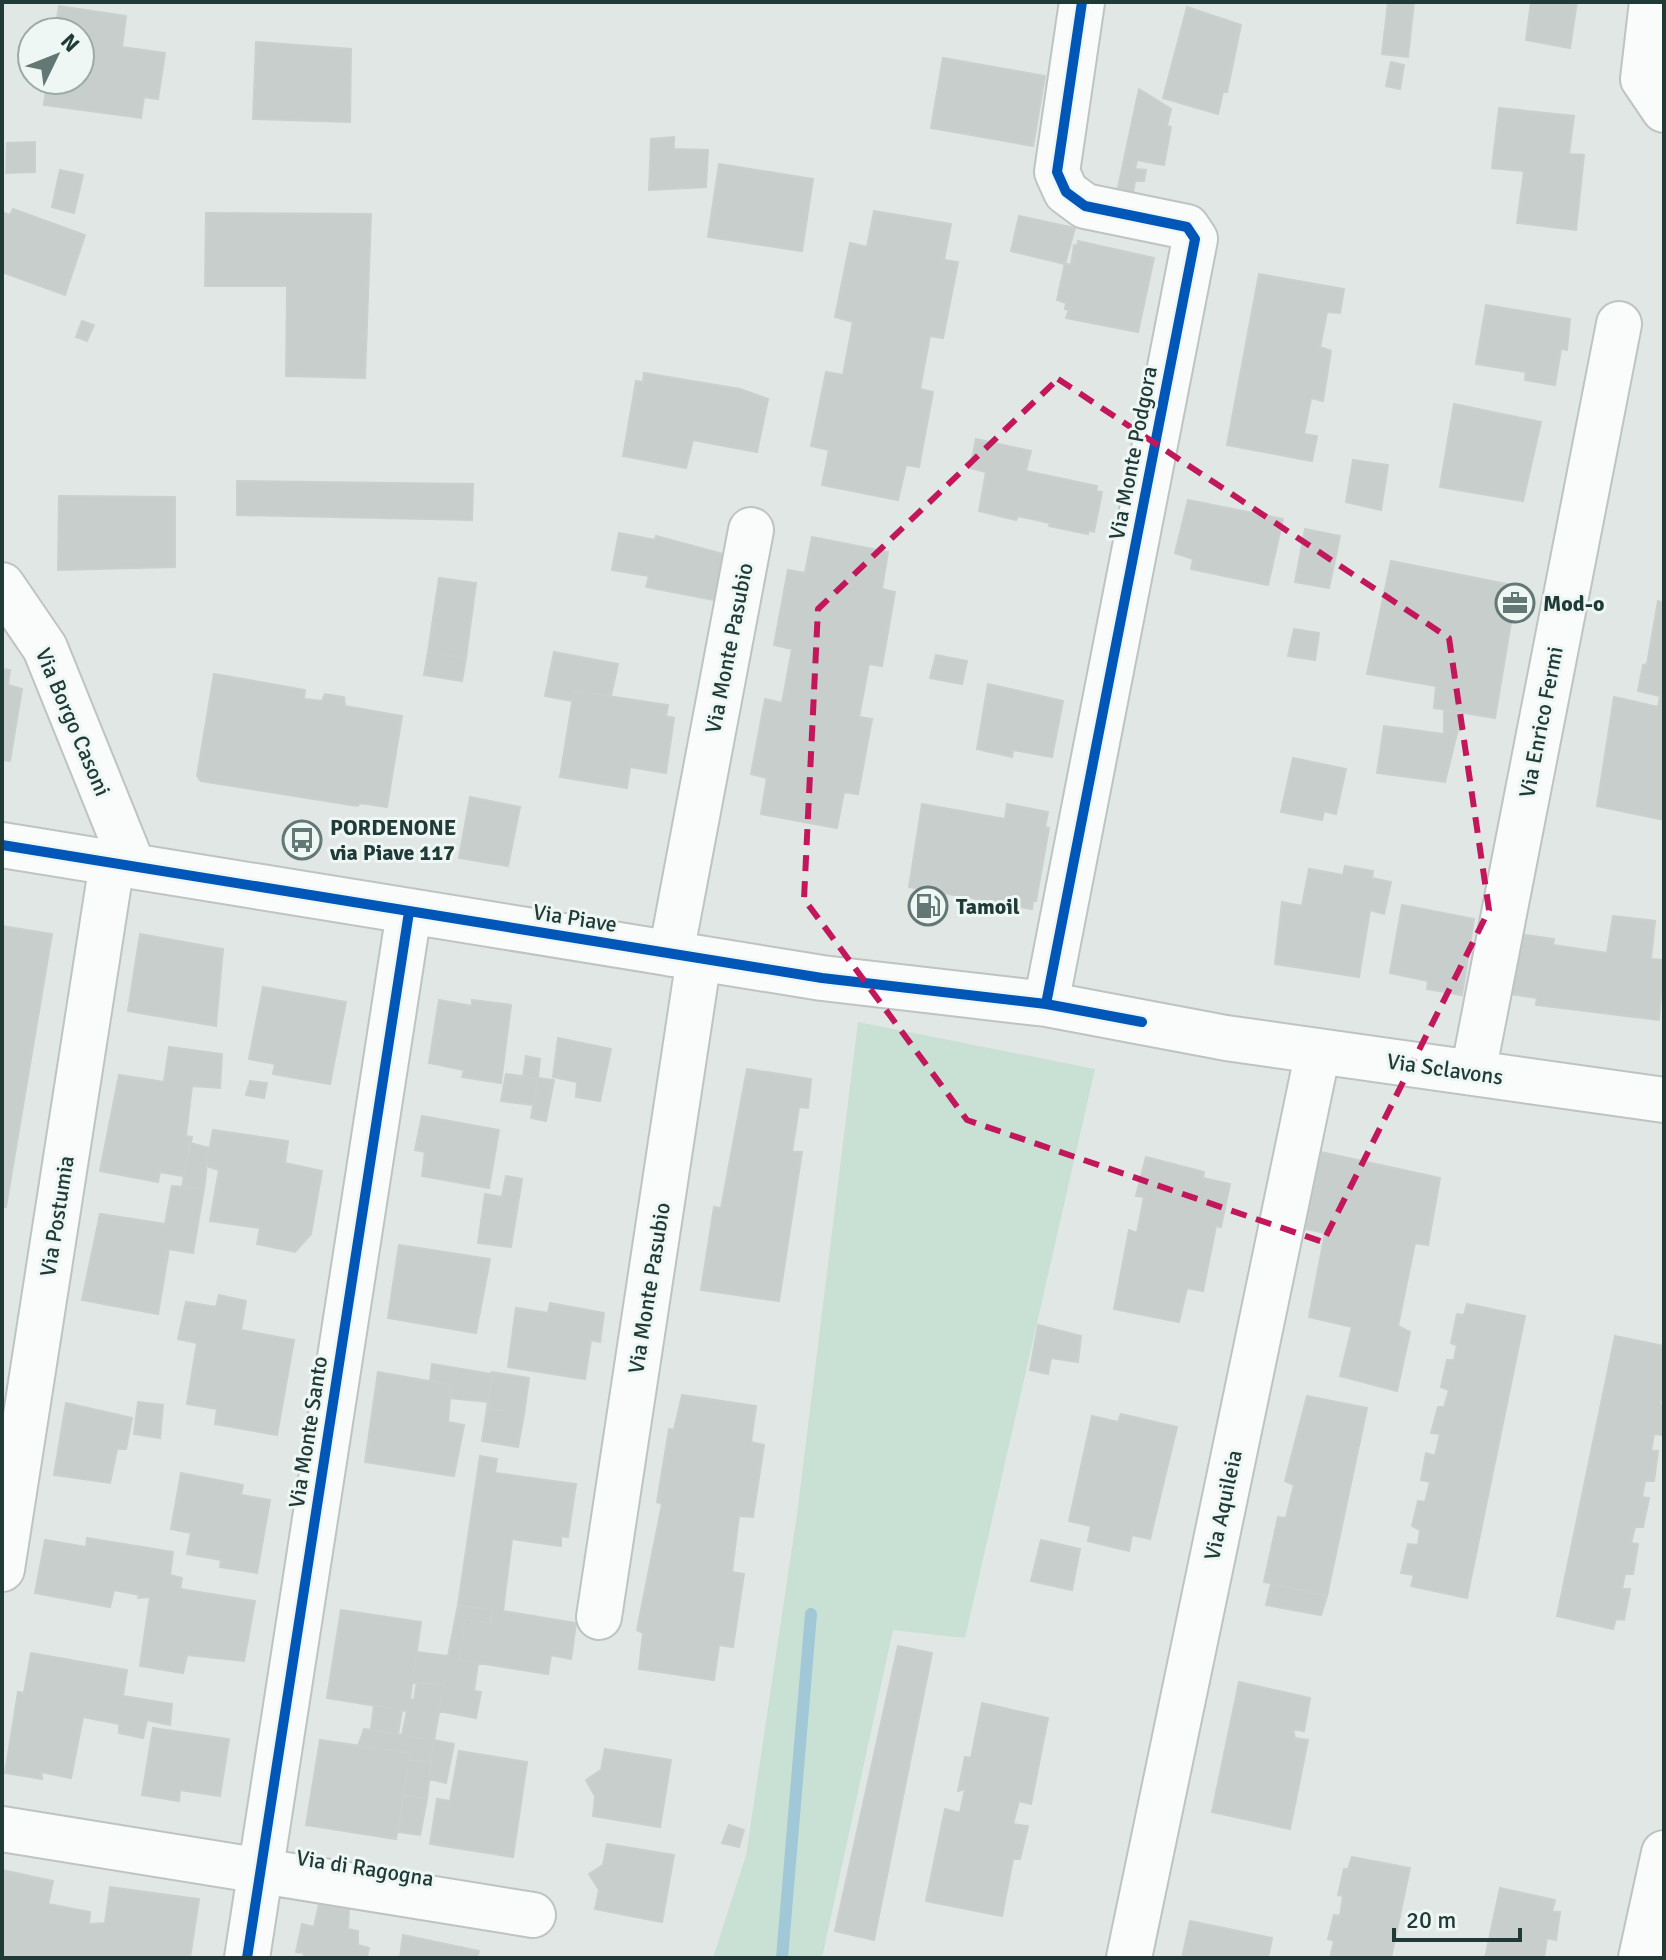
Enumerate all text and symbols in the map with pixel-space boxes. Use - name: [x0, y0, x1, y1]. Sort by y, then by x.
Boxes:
- north arrow: [16, 16, 96, 96]
- text: N: [55, 28, 85, 58]
- street label: Via Monte Podgora: [1103, 364, 1163, 542]
- street label: Via Monte Pasubio: [699, 561, 759, 735]
- office icon: Mod-o: [1494, 582, 1536, 624]
- place label: Mod-o: [1543, 590, 1604, 617]
- street label: Via Borgo Casoni: [30, 644, 116, 800]
- street label: Via Enrico Fermi: [1513, 644, 1569, 800]
- place label: PORDENONE via Piave 117: [329, 814, 456, 866]
- bus stop icon: PORDENONE via Piave 117: [281, 819, 323, 861]
- fuel station icon: Tamoil: [907, 885, 949, 927]
- place label: Tamoil: [956, 893, 1020, 920]
- street label: Via Piave: [531, 898, 619, 938]
- street label: Via Sclavons: [1385, 1047, 1505, 1091]
- street label: Via Postumia: [34, 1154, 80, 1278]
- street label: Via Monte Pasubio: [622, 1200, 676, 1376]
- street label: Via Monte Santo: [283, 1354, 333, 1510]
- street label: Via Aquileia: [1198, 1448, 1248, 1562]
- street label: Via di Ragogna: [294, 1844, 436, 1892]
- scale bar: [1394, 1892, 1520, 1942]
- text: 20 m: [1406, 1905, 1456, 1935]

